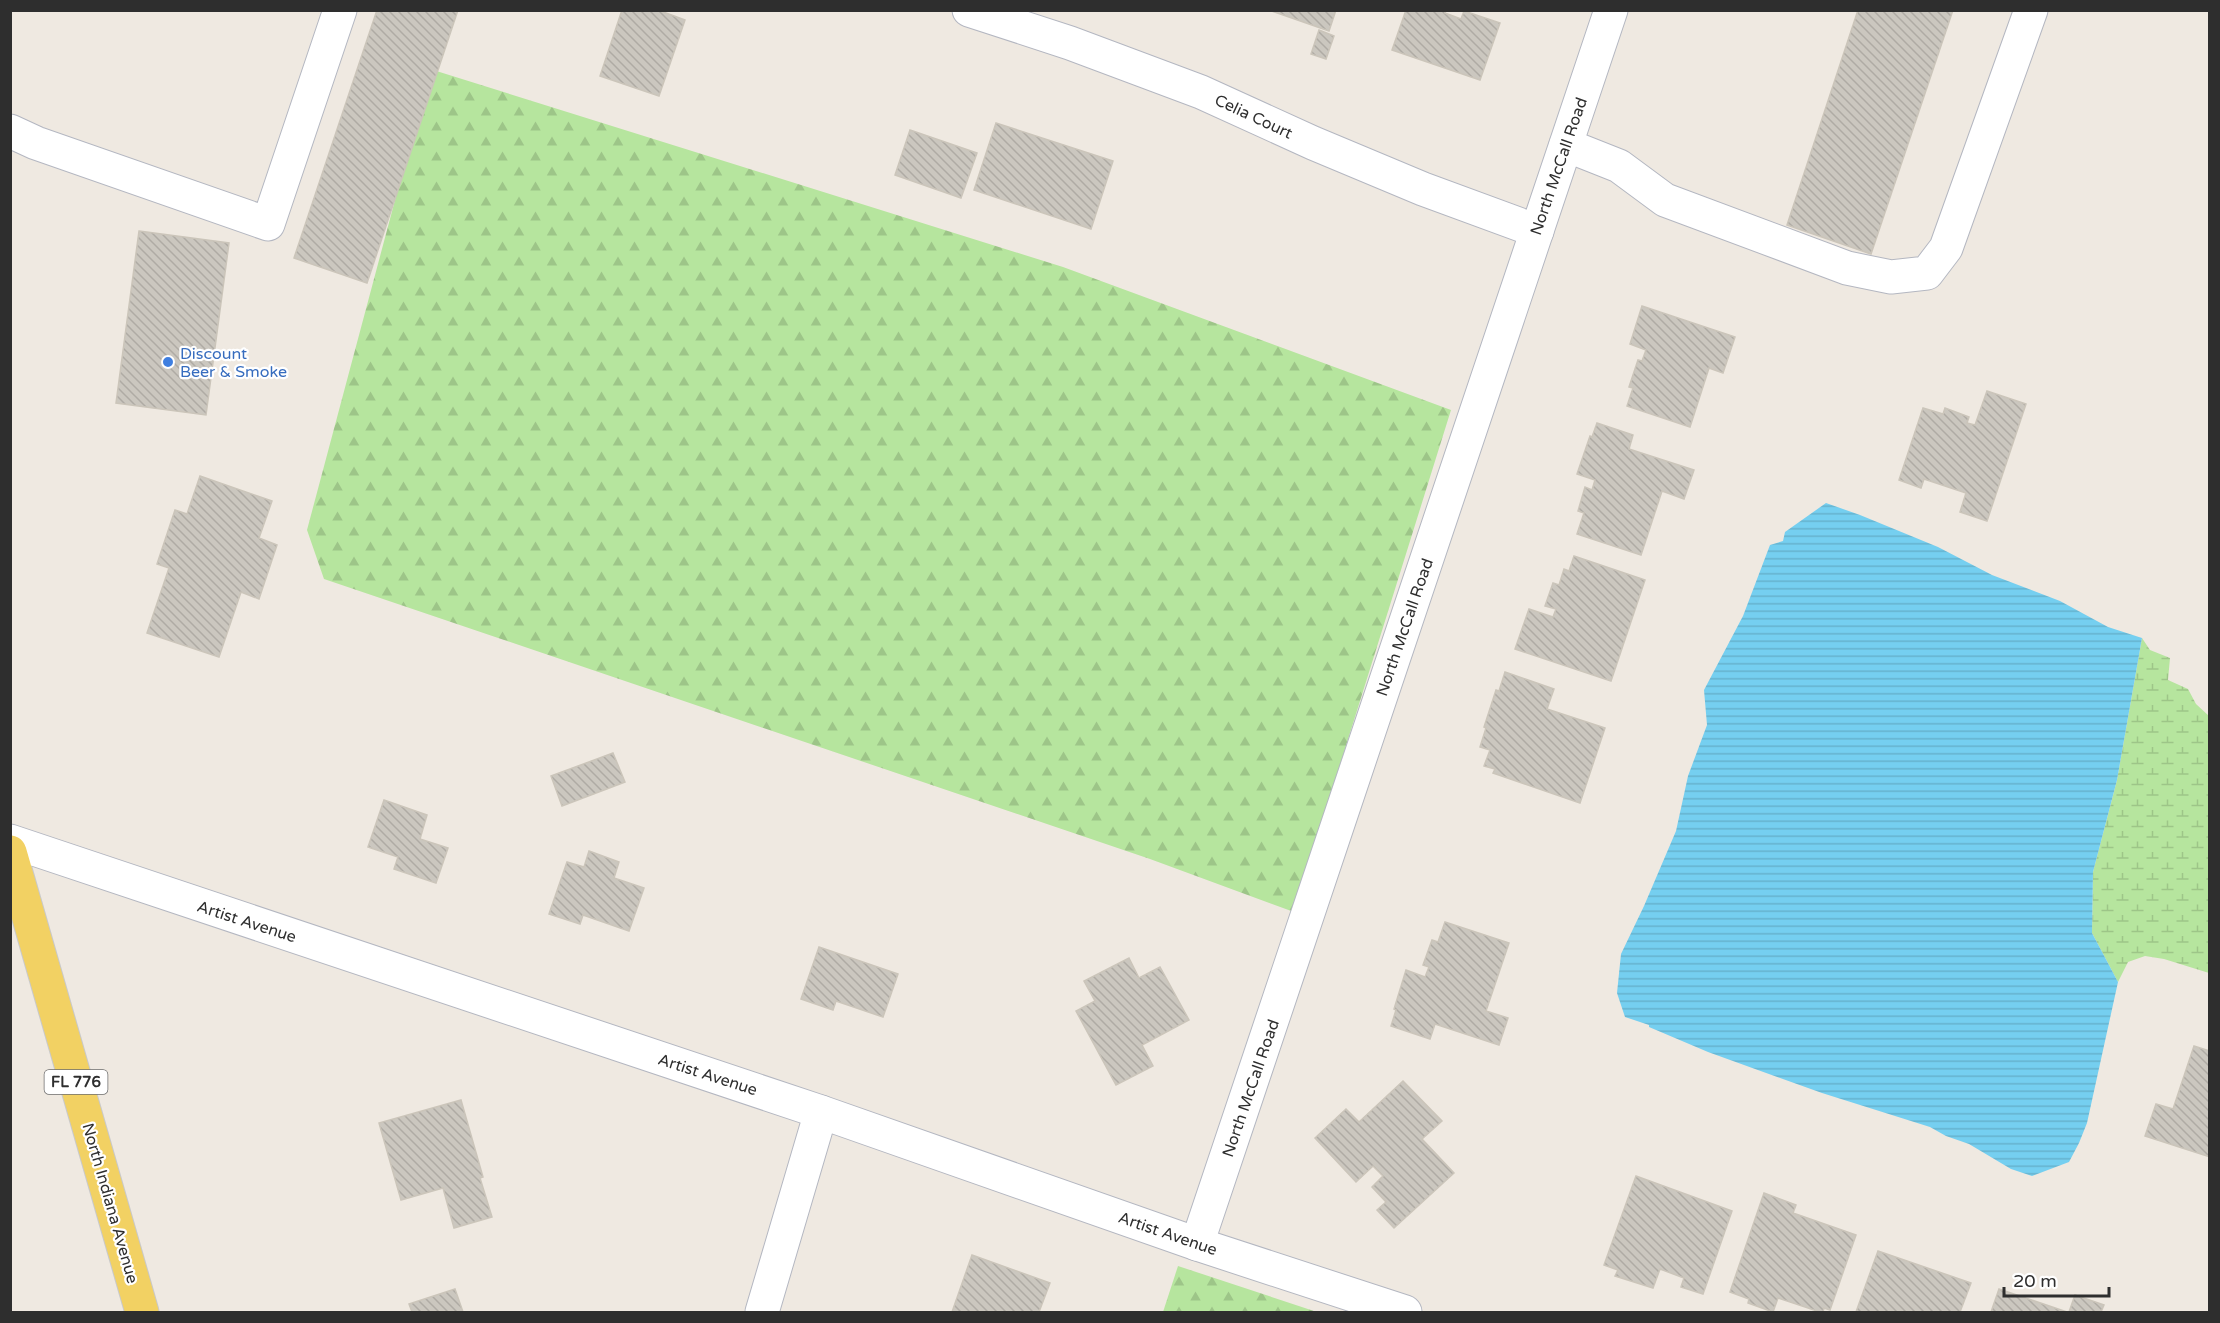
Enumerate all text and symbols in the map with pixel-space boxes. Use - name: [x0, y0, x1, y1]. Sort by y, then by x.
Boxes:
- street label: Celia Court: [1211, 90, 1296, 144]
- street label: North McCall Road: [1526, 95, 1592, 238]
- place label: Discount Beer & Smoke: [180, 344, 287, 382]
- marker: Discount Beer & Smoke: [161, 355, 175, 369]
- street label: North McCall Road: [1372, 556, 1438, 699]
- street label: Artist Avenue: [195, 896, 299, 947]
- street label: North McCall Road: [1218, 1017, 1284, 1160]
- street label: Artist Avenue: [656, 1049, 760, 1100]
- road number: FL 776: [44, 1070, 107, 1094]
- street label: North Indiana Avenue: [78, 1121, 143, 1286]
- street label: Artist Avenue: [1116, 1208, 1220, 1260]
- scale bar: [2004, 1260, 2109, 1298]
- text: 20 m: [2013, 1270, 2057, 1292]

